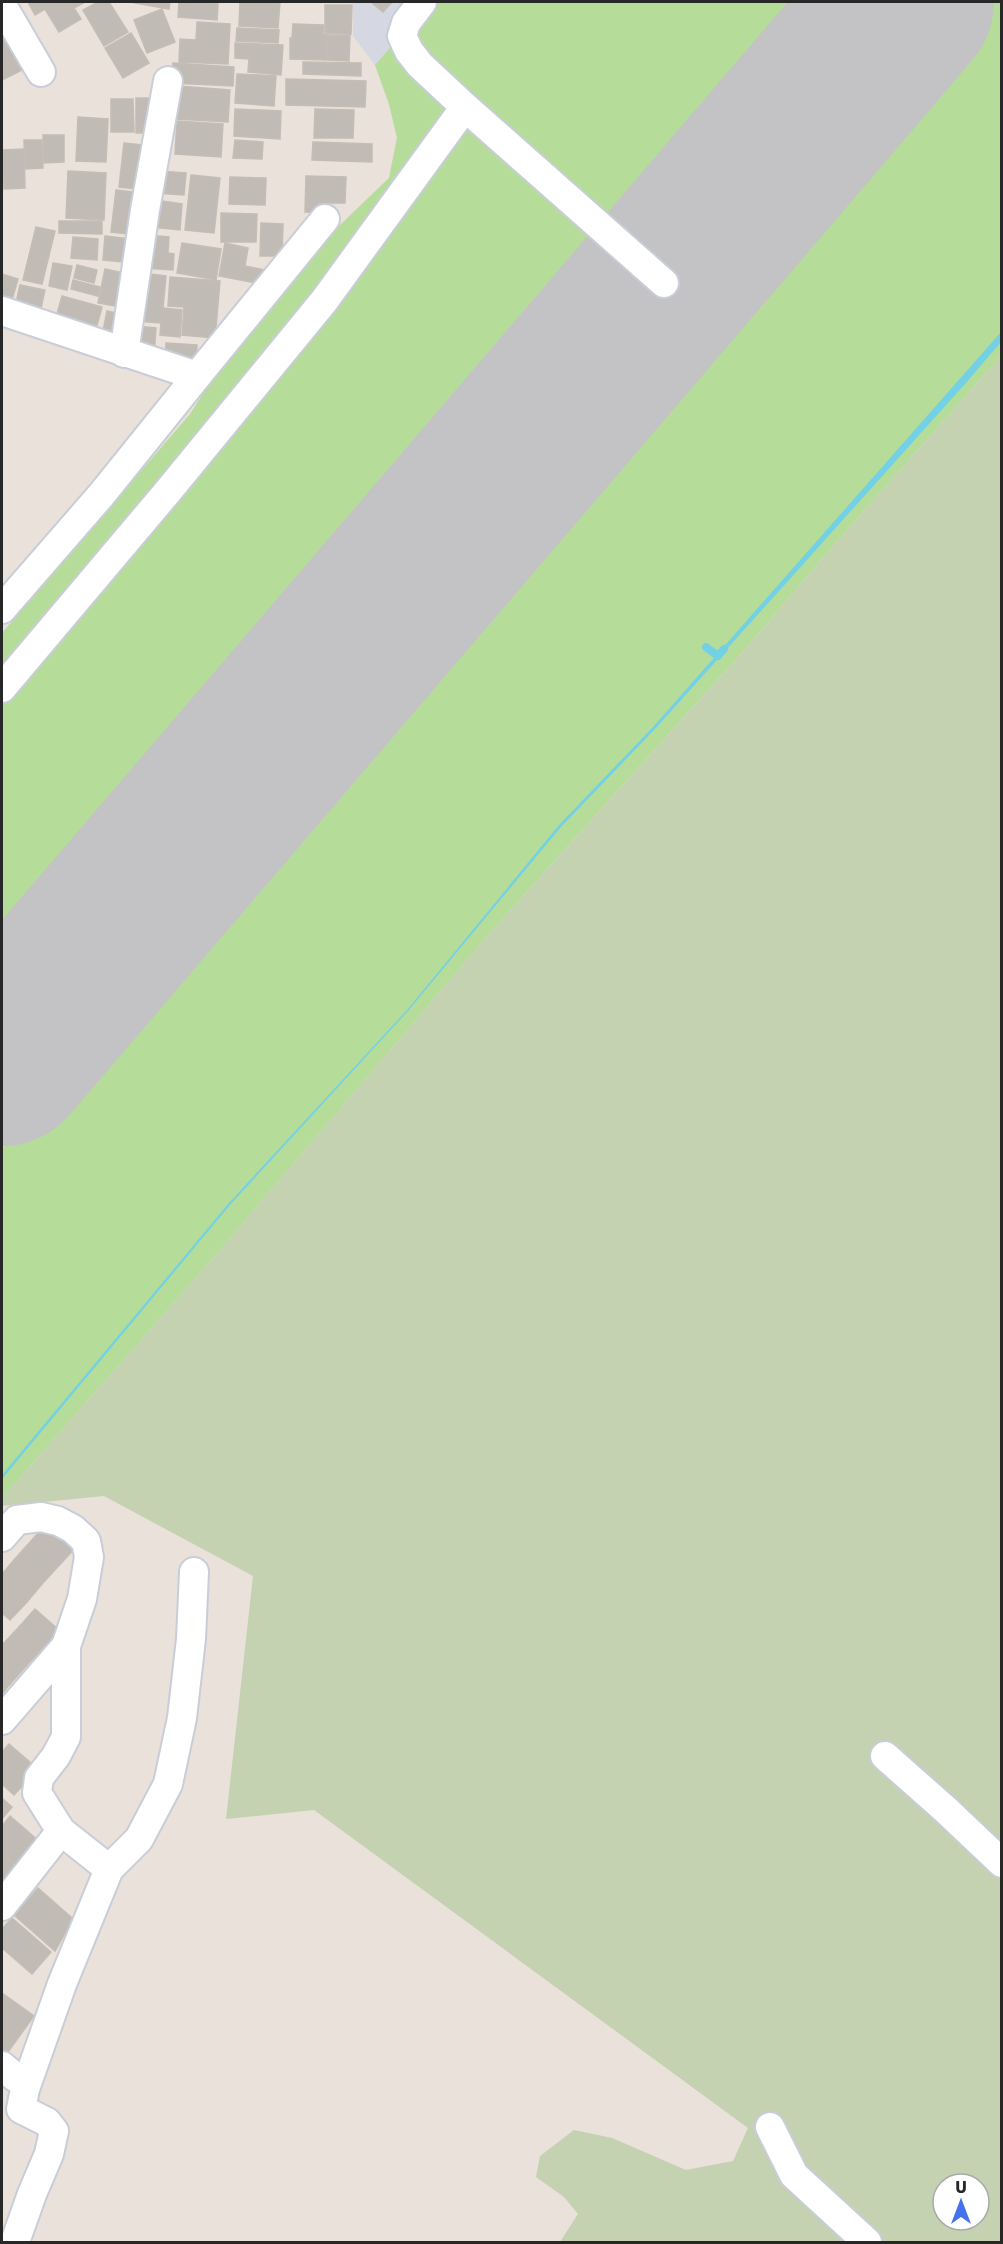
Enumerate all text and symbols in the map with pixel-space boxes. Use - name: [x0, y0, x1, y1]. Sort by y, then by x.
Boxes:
- north arrow: [931, 2172, 991, 2232]
- text: U: [955, 2178, 967, 2197]

